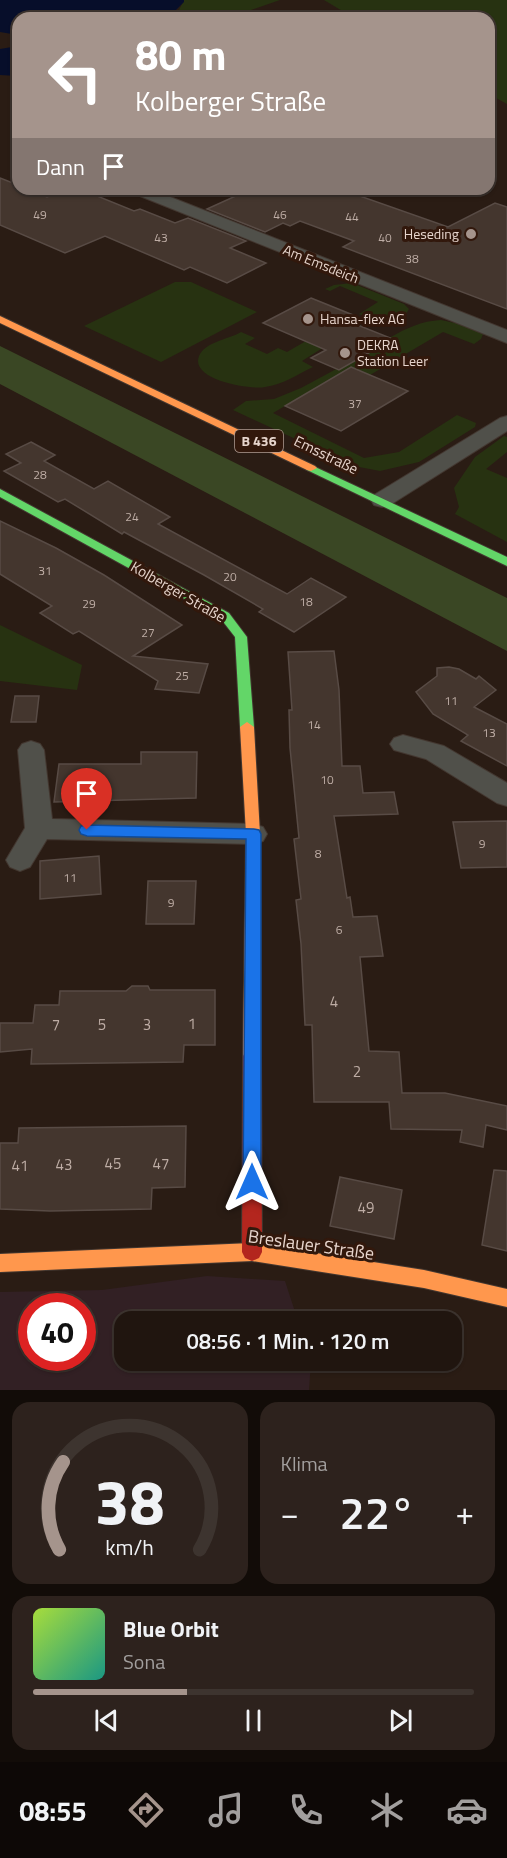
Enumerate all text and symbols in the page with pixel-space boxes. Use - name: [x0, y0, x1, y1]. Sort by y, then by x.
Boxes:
- text: 80 m: [135, 22, 227, 86]
- icon: left: [36, 36, 114, 114]
- text: Kolberger Straße: [135, 80, 326, 121]
- text: Dann: [36, 150, 85, 184]
- icon: arrive: [97, 150, 130, 183]
- house number: 49: [33, 205, 47, 224]
- house number: 46: [273, 205, 287, 224]
- house number: 44: [345, 207, 359, 226]
- place label: Heseding: [404, 223, 459, 244]
- marker: Heseding: [464, 227, 478, 241]
- house number: 43: [154, 228, 168, 247]
- house number: 40: [378, 228, 392, 247]
- street label: Am Emsdeich: [280, 239, 362, 288]
- house number: 38: [405, 249, 419, 268]
- place label: Hansa-flex AG: [320, 308, 405, 329]
- marker: Hansa-flex AG: [301, 312, 315, 326]
- place label: DEKRA Station Leer: [357, 334, 428, 371]
- marker: DEKRA Station Leer: [338, 346, 352, 360]
- house number: 37: [348, 394, 362, 413]
- street label: Emsstraße: [290, 429, 362, 480]
- road number: B 436: [235, 430, 283, 452]
- house number: 28: [33, 465, 47, 484]
- house number: 24: [125, 507, 139, 526]
- street label: Kolberger Straße: [127, 555, 230, 628]
- house number: 31: [38, 561, 52, 580]
- house number: 20: [223, 567, 237, 586]
- house number: 18: [299, 592, 313, 611]
- house number: 29: [82, 594, 96, 613]
- house number: 27: [141, 623, 155, 642]
- house number: 25: [175, 666, 189, 685]
- house number: 11: [444, 691, 458, 710]
- house number: 14: [307, 715, 321, 734]
- house number: 13: [482, 723, 496, 742]
- pin: [61, 768, 112, 830]
- house number: 10: [320, 770, 334, 789]
- icon: arrive: [70, 777, 103, 810]
- house number: 9: [479, 834, 486, 853]
- house number: 8: [315, 844, 322, 863]
- house number: 11: [63, 868, 77, 887]
- house number: 9: [168, 893, 175, 912]
- house number: 6: [336, 920, 343, 939]
- house number: 4: [330, 990, 338, 1013]
- house number: 1: [188, 1012, 196, 1035]
- house number: 7: [52, 1013, 60, 1036]
- house number: 5: [98, 1013, 106, 1036]
- house number: 3: [143, 1013, 151, 1036]
- house number: 2: [353, 1060, 361, 1083]
- position arrow: [220, 1150, 284, 1214]
- house number: 45: [105, 1152, 121, 1175]
- house number: 47: [153, 1152, 169, 1175]
- house number: 43: [56, 1153, 72, 1176]
- house number: 41: [12, 1154, 28, 1177]
- house number: 49: [358, 1196, 374, 1219]
- street label: Breslauer Straße: [246, 1222, 376, 1267]
- speed limit sign: 40: [18, 1293, 96, 1371]
- text: 08:56 · 1 Min. · 120 m: [186, 1324, 390, 1358]
- text: Klima: [281, 1448, 328, 1479]
- text: 38: [95, 1453, 165, 1548]
- text: 22°: [339, 1478, 415, 1546]
- text: −: [281, 1488, 299, 1538]
- text: +: [456, 1488, 474, 1538]
- text: km/h: [105, 1531, 154, 1563]
- text: Blue Orbit: [123, 1612, 219, 1646]
- text: Sona: [123, 1646, 165, 1677]
- icon: previous: [90, 1704, 123, 1737]
- icon: pause: [237, 1704, 270, 1737]
- icon: next: [384, 1704, 417, 1737]
- icon: directions: [125, 1789, 167, 1831]
- icon: music: [205, 1789, 247, 1831]
- icon: phone: [285, 1789, 327, 1831]
- icon: climate: [366, 1789, 408, 1831]
- icon: car: [446, 1789, 488, 1831]
- text: 08:55: [19, 1790, 87, 1831]

